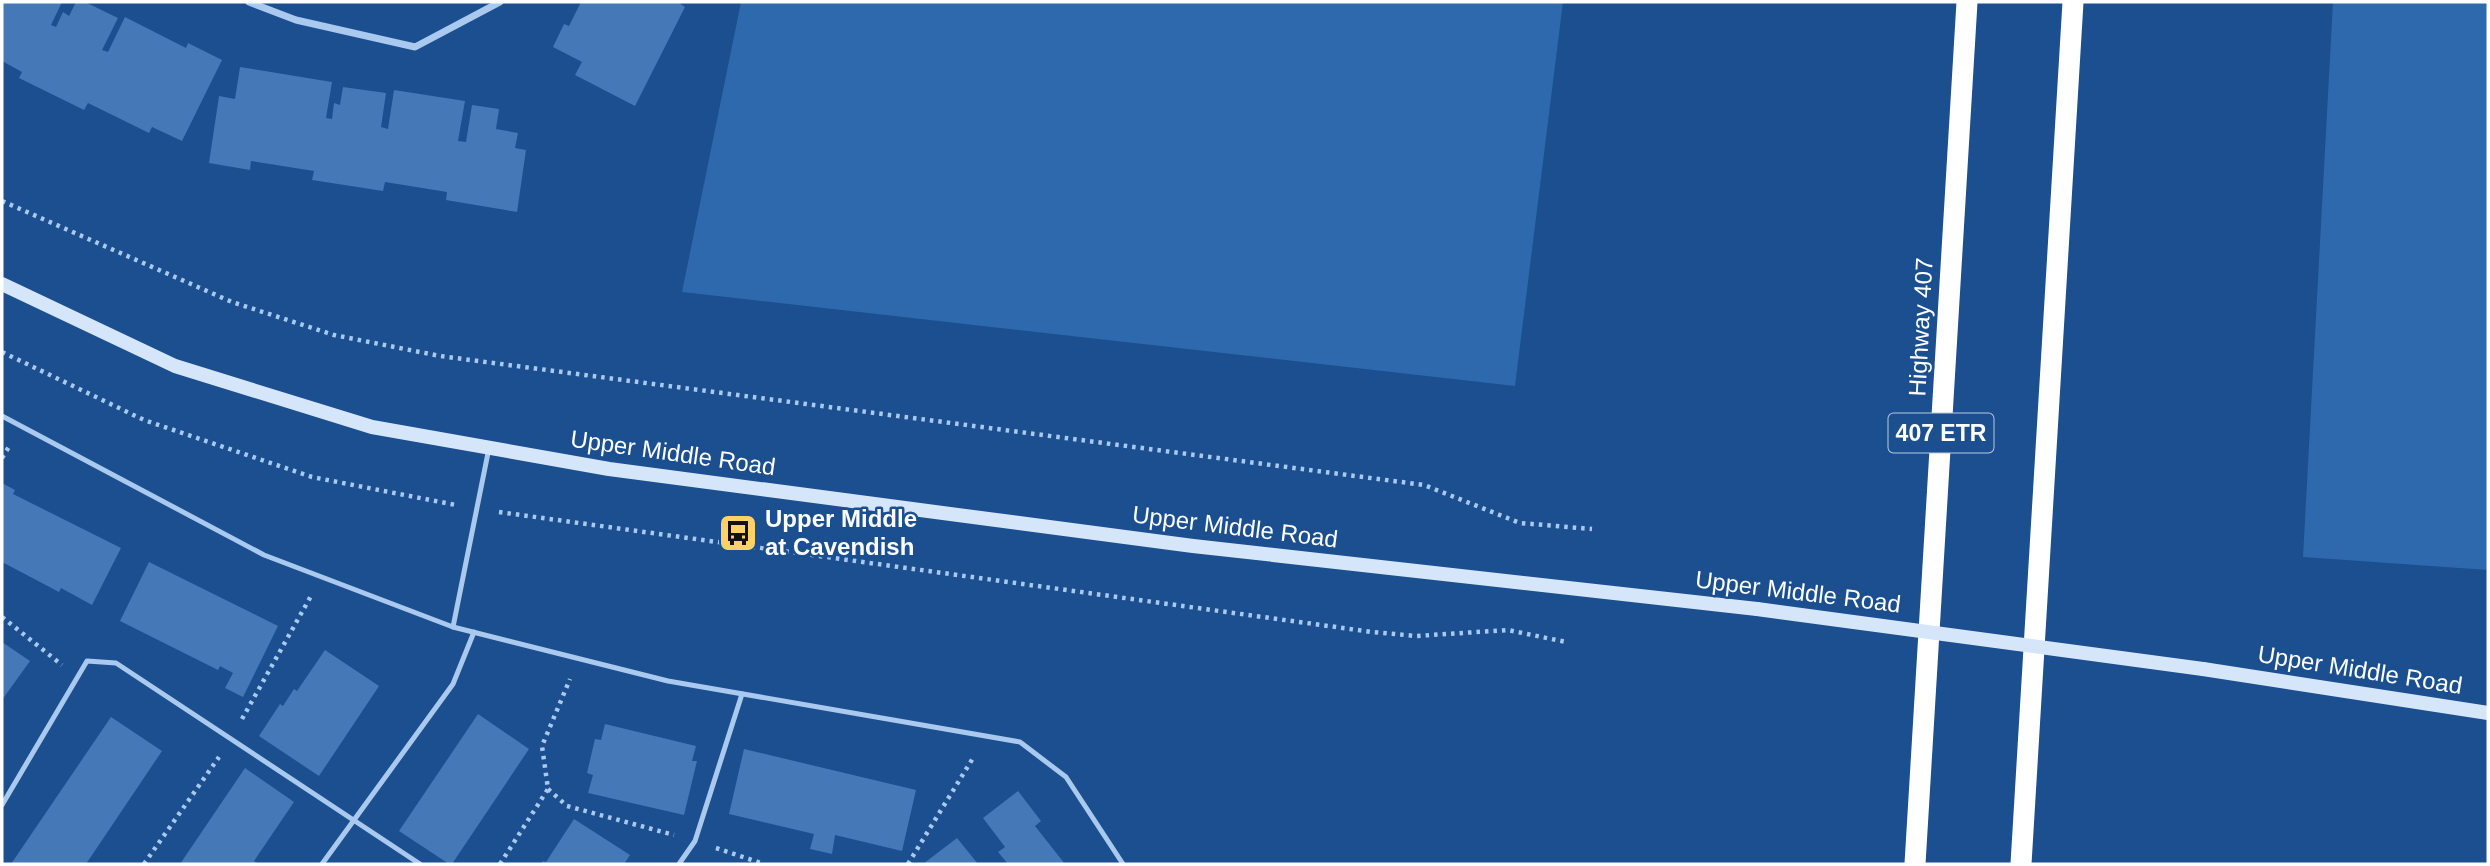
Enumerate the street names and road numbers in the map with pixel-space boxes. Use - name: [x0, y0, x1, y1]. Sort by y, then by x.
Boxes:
- street label: Highway 407: [1903, 257, 1938, 397]
- road number: 407 ETR: [1888, 414, 1994, 452]
- street label: Upper Middle Road: [569, 425, 777, 480]
- street label: Upper Middle Road: [1131, 501, 1339, 553]
- street label: Upper Middle Road: [1694, 566, 1902, 618]
- street label: Upper Middle Road: [2256, 640, 2464, 699]

